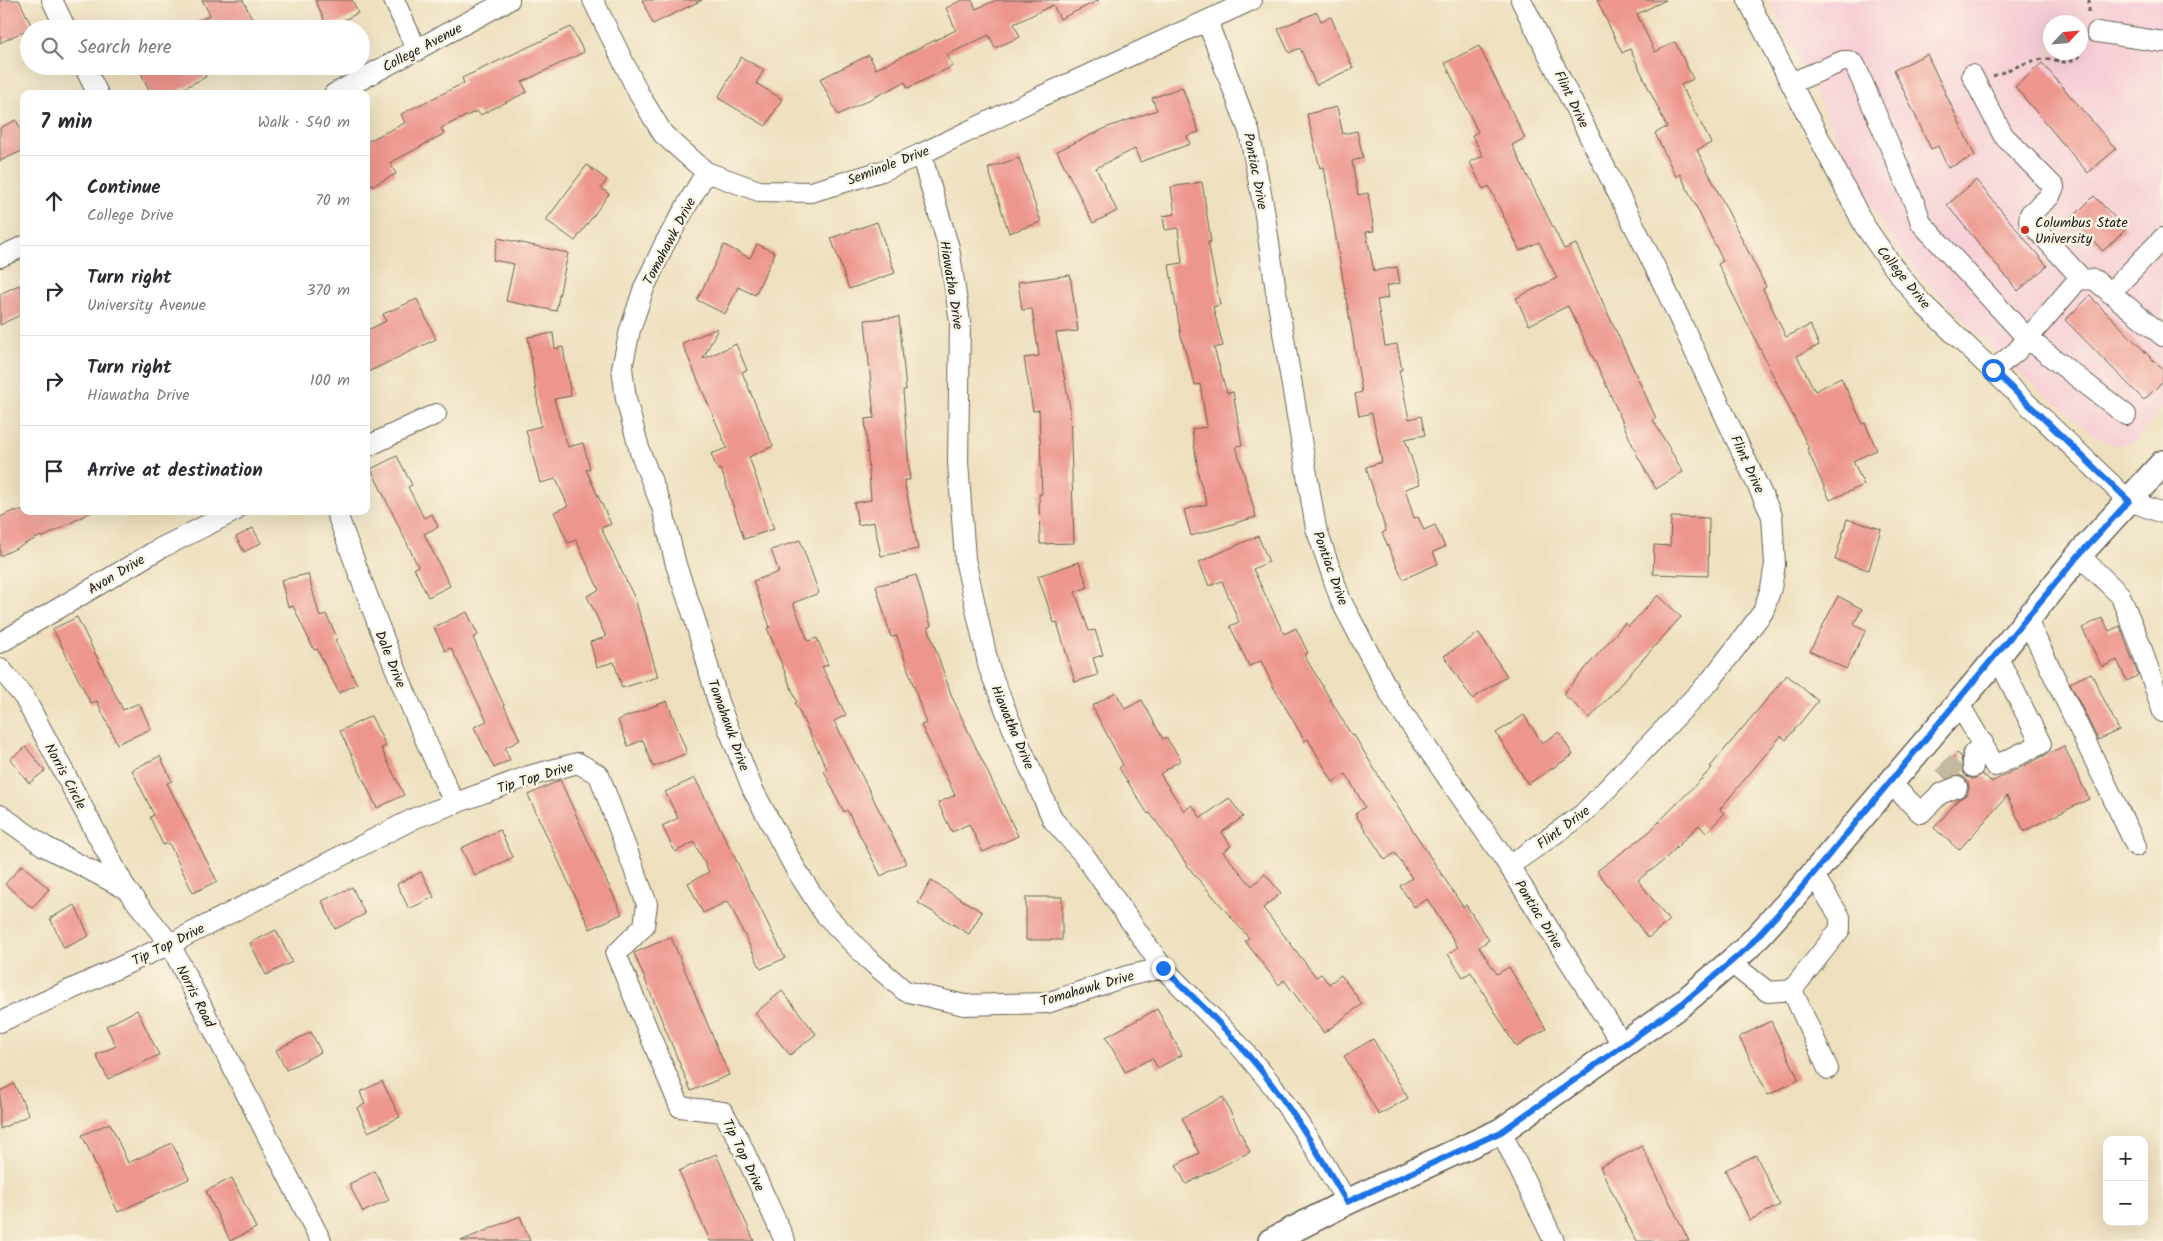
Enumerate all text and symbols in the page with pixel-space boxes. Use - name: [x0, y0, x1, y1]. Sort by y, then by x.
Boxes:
- north arrow: [2043, 15, 2088, 60]
- street label: College Avenue: [379, 17, 467, 78]
- search box: [20, 20, 370, 75]
- text: Search here: [78, 33, 172, 63]
- icon: search: [38, 34, 66, 62]
- street label: Flint Drive: [1548, 67, 1595, 133]
- text: 7 min: [40, 106, 92, 139]
- text: Walk · 540 m: [257, 110, 350, 135]
- street label: Pontiac Drive: [1237, 131, 1273, 212]
- street label: Seminole Drive: [844, 140, 933, 192]
- text: Continue: [87, 173, 160, 203]
- icon: ahead: [40, 187, 68, 215]
- text: 70 m: [315, 188, 350, 213]
- street label: Tomahawk Drive: [638, 193, 703, 289]
- text: College Drive: [87, 203, 173, 228]
- place label: Columbus State University: [2035, 212, 2129, 250]
- marker: Columbus State University: [2019, 224, 2031, 236]
- street label: Hiawatha Drive: [933, 239, 969, 332]
- street label: College Drive: [1871, 241, 1936, 314]
- text: Turn right: [87, 263, 172, 293]
- icon: right: [40, 277, 68, 305]
- text: 370 m: [306, 278, 350, 303]
- text: University Avenue: [87, 293, 206, 318]
- text: Turn right: [87, 353, 172, 383]
- route start: [1982, 359, 2005, 382]
- icon: right: [40, 367, 68, 395]
- text: 100 m: [310, 368, 350, 393]
- text: Hiawatha Drive: [87, 383, 189, 408]
- street label: Flint Drive: [1724, 432, 1770, 498]
- text: Arrive at destination: [87, 456, 263, 486]
- icon: arrive: [40, 457, 68, 485]
- street label: Pontiac Drive: [1306, 528, 1354, 609]
- street label: Avon Drive: [84, 549, 150, 601]
- street label: Dale Drive: [369, 627, 412, 692]
- street label: Tomahawk Drive: [701, 676, 755, 775]
- street label: Hiawatha Drive: [984, 682, 1040, 774]
- street label: Norris Circle: [38, 739, 92, 814]
- street label: Tip Top Drive: [495, 756, 577, 800]
- street label: Flint Drive: [1532, 800, 1595, 855]
- street label: Pontiac Drive: [1508, 876, 1568, 954]
- street label: Tip Top Drive: [128, 918, 209, 972]
- route end: [1152, 957, 1175, 980]
- street label: Norris Road: [170, 961, 221, 1033]
- street label: Tomahawk Drive: [1038, 965, 1137, 1013]
- street label: Tip Top Drive: [716, 1115, 770, 1196]
- map controls: [2103, 1136, 2148, 1226]
- button: +: [2103, 1136, 2148, 1181]
- button: −: [2103, 1181, 2148, 1226]

